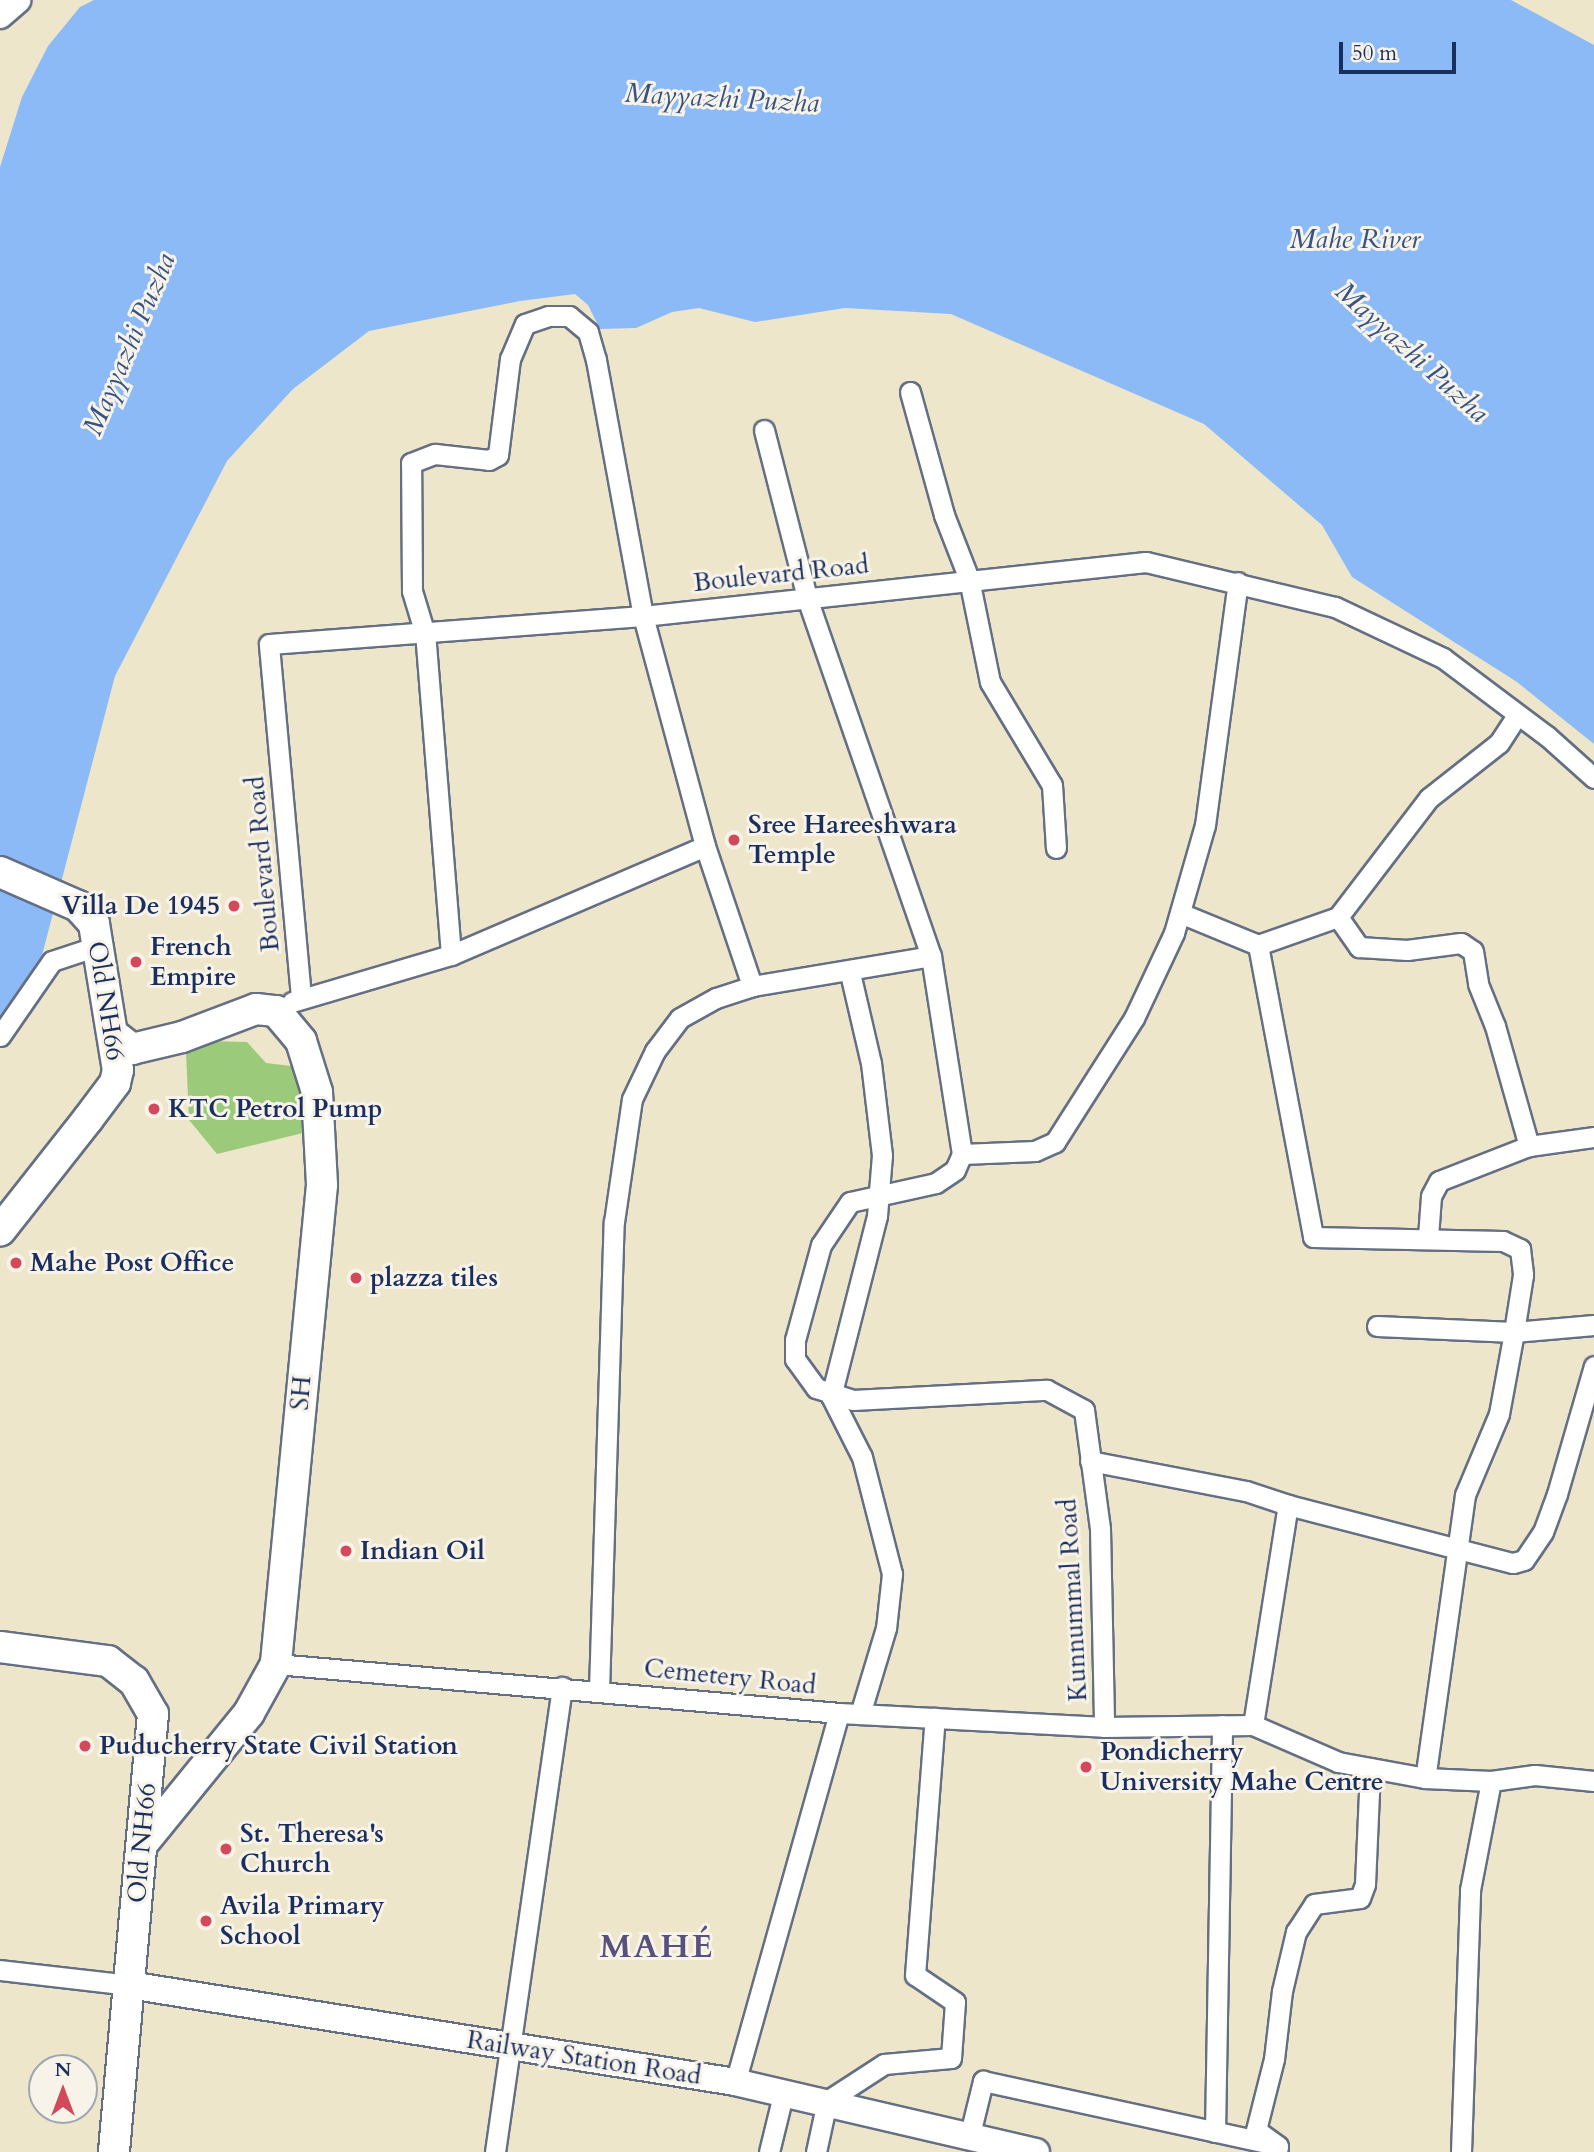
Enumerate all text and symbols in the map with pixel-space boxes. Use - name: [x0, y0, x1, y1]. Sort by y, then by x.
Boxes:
- scale bar: [1342, 28, 1459, 72]
- text: 50 m: [1352, 39, 1397, 68]
- water label: Mayyazhi Puzha: [624, 76, 820, 120]
- water label: Mahe River: [1290, 222, 1420, 256]
- water label: Mayyazhi Puzha: [75, 248, 183, 440]
- water label: Mayyazhi Puzha: [1328, 274, 1496, 430]
- street label: Boulevard Road: [692, 549, 870, 599]
- street label: Boulevard Road: [240, 775, 286, 953]
- place label: Sree Hareeshwara Temple: [748, 809, 957, 870]
- marker: Sree Hareeshwara Temple: [726, 832, 742, 848]
- place label: Villa De 1945: [61, 890, 220, 922]
- marker: Villa De 1945: [226, 898, 242, 914]
- place label: French Empire: [150, 931, 236, 992]
- street label: Old NH66: [81, 939, 131, 1063]
- marker: French Empire: [128, 954, 144, 970]
- place label: KTC Petrol Pump: [168, 1093, 382, 1125]
- marker: KTC Petrol Pump: [146, 1101, 162, 1117]
- place label: Mahe Post Office: [30, 1247, 234, 1279]
- marker: Mahe Post Office: [8, 1255, 24, 1271]
- place label: plazza tiles: [370, 1262, 498, 1294]
- marker: plazza tiles: [348, 1270, 364, 1286]
- street label: SH: [284, 1374, 318, 1412]
- street label: Kunnummal Road: [1052, 1498, 1094, 1702]
- place label: Indian Oil: [360, 1535, 485, 1567]
- marker: Indian Oil: [338, 1543, 354, 1559]
- street label: Cemetery Road: [642, 1652, 818, 1702]
- place label: Puducherry State Civil Station: [99, 1730, 458, 1762]
- place label: Pondicherry University Mahe Centre: [1100, 1736, 1384, 1798]
- marker: Puducherry State Civil Station: [77, 1738, 93, 1754]
- marker: Pondicherry University Mahe Centre: [1078, 1759, 1094, 1775]
- street label: Old NH66: [121, 1782, 163, 1904]
- place label: St. Theresa's Church: [240, 1818, 384, 1880]
- marker: St. Theresa's Church: [218, 1841, 234, 1857]
- place label: Avila Primary School: [220, 1890, 385, 1952]
- marker: Avila Primary School: [198, 1913, 214, 1929]
- district label: MAHÉ: [600, 1927, 714, 1967]
- street label: Railway Station Road: [465, 2024, 703, 2092]
- north arrow: [28, 2054, 98, 2124]
- text: N: [55, 2057, 71, 2083]

